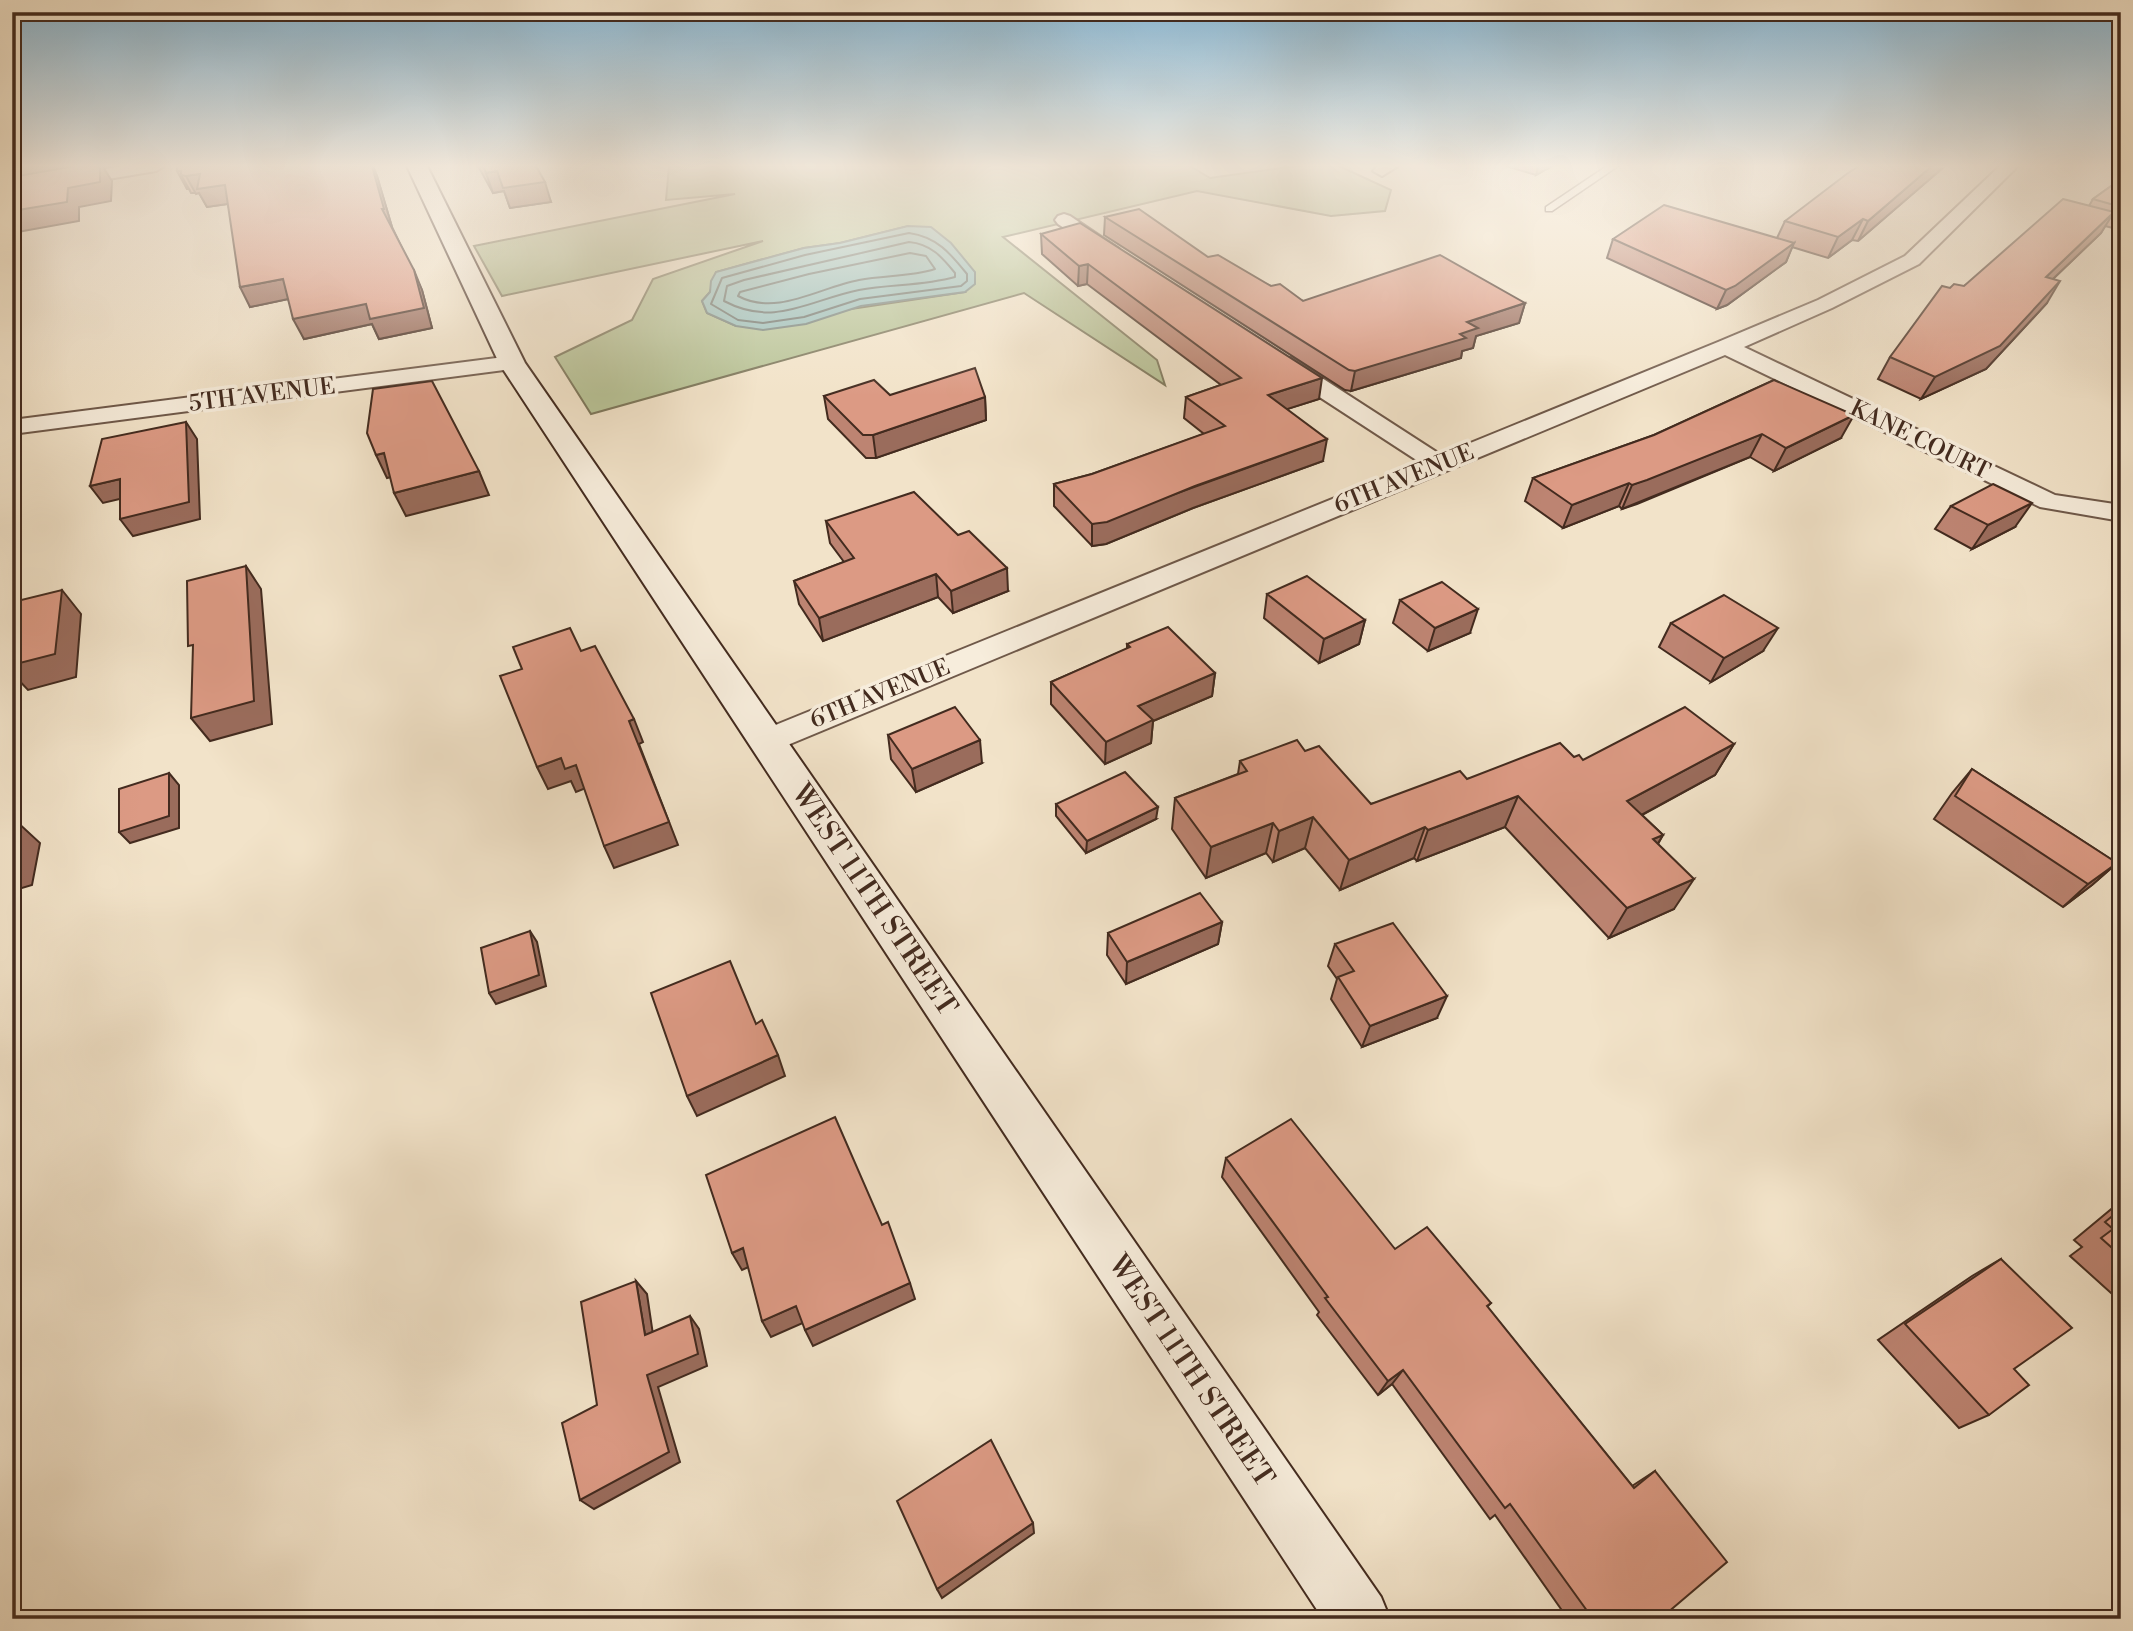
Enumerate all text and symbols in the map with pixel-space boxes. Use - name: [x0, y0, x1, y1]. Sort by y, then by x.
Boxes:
- street label: 5TH AVENUE: [187, 372, 337, 418]
- street label: KANE COURT: [1845, 394, 1995, 486]
- street label: 6TH AVENUE: [1330, 438, 1478, 520]
- street label: 6TH AVENUE: [806, 653, 954, 735]
- street label: WEST 11TH STREET: [783, 777, 965, 1023]
- street label: WEST 11TH STREET: [1100, 1248, 1282, 1494]

